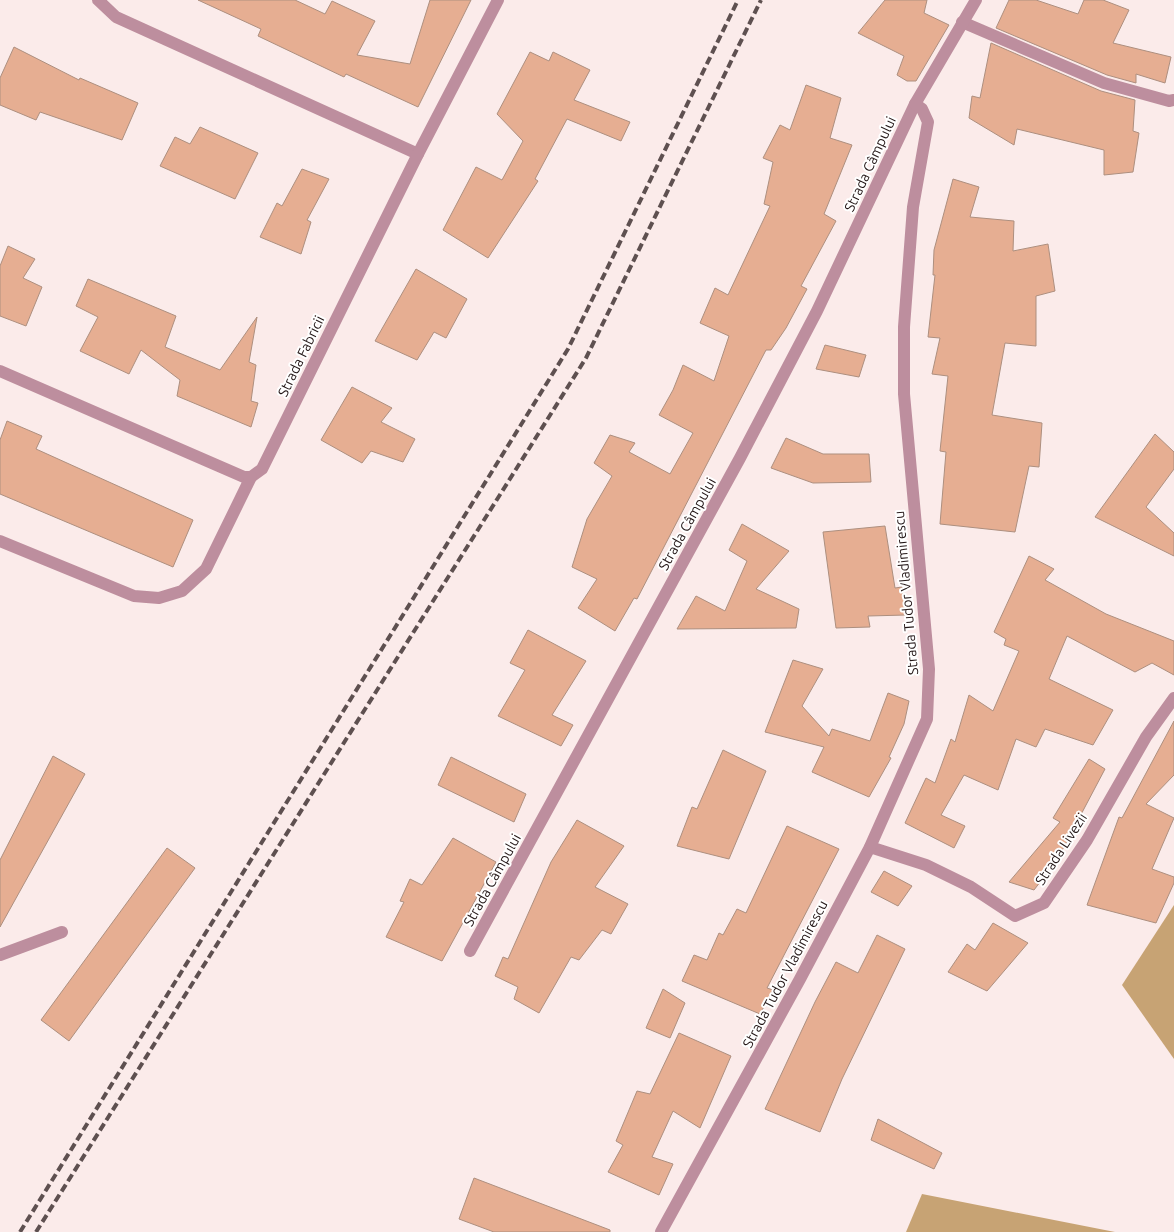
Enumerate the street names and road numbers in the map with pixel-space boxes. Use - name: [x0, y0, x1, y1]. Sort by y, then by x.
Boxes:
- street label: Strada Câmpului: [841, 114, 899, 214]
- street label: Strada Fabricii: [274, 313, 328, 399]
- street label: Strada Câmpului: [655, 475, 719, 573]
- street label: Strada Tudor Vladimirescu: [891, 510, 921, 676]
- street label: Strada Livezii: [1032, 810, 1090, 888]
- street label: Strada Câmpului: [460, 831, 524, 929]
- street label: Strada Tudor Vladimirescu: [739, 898, 831, 1050]

